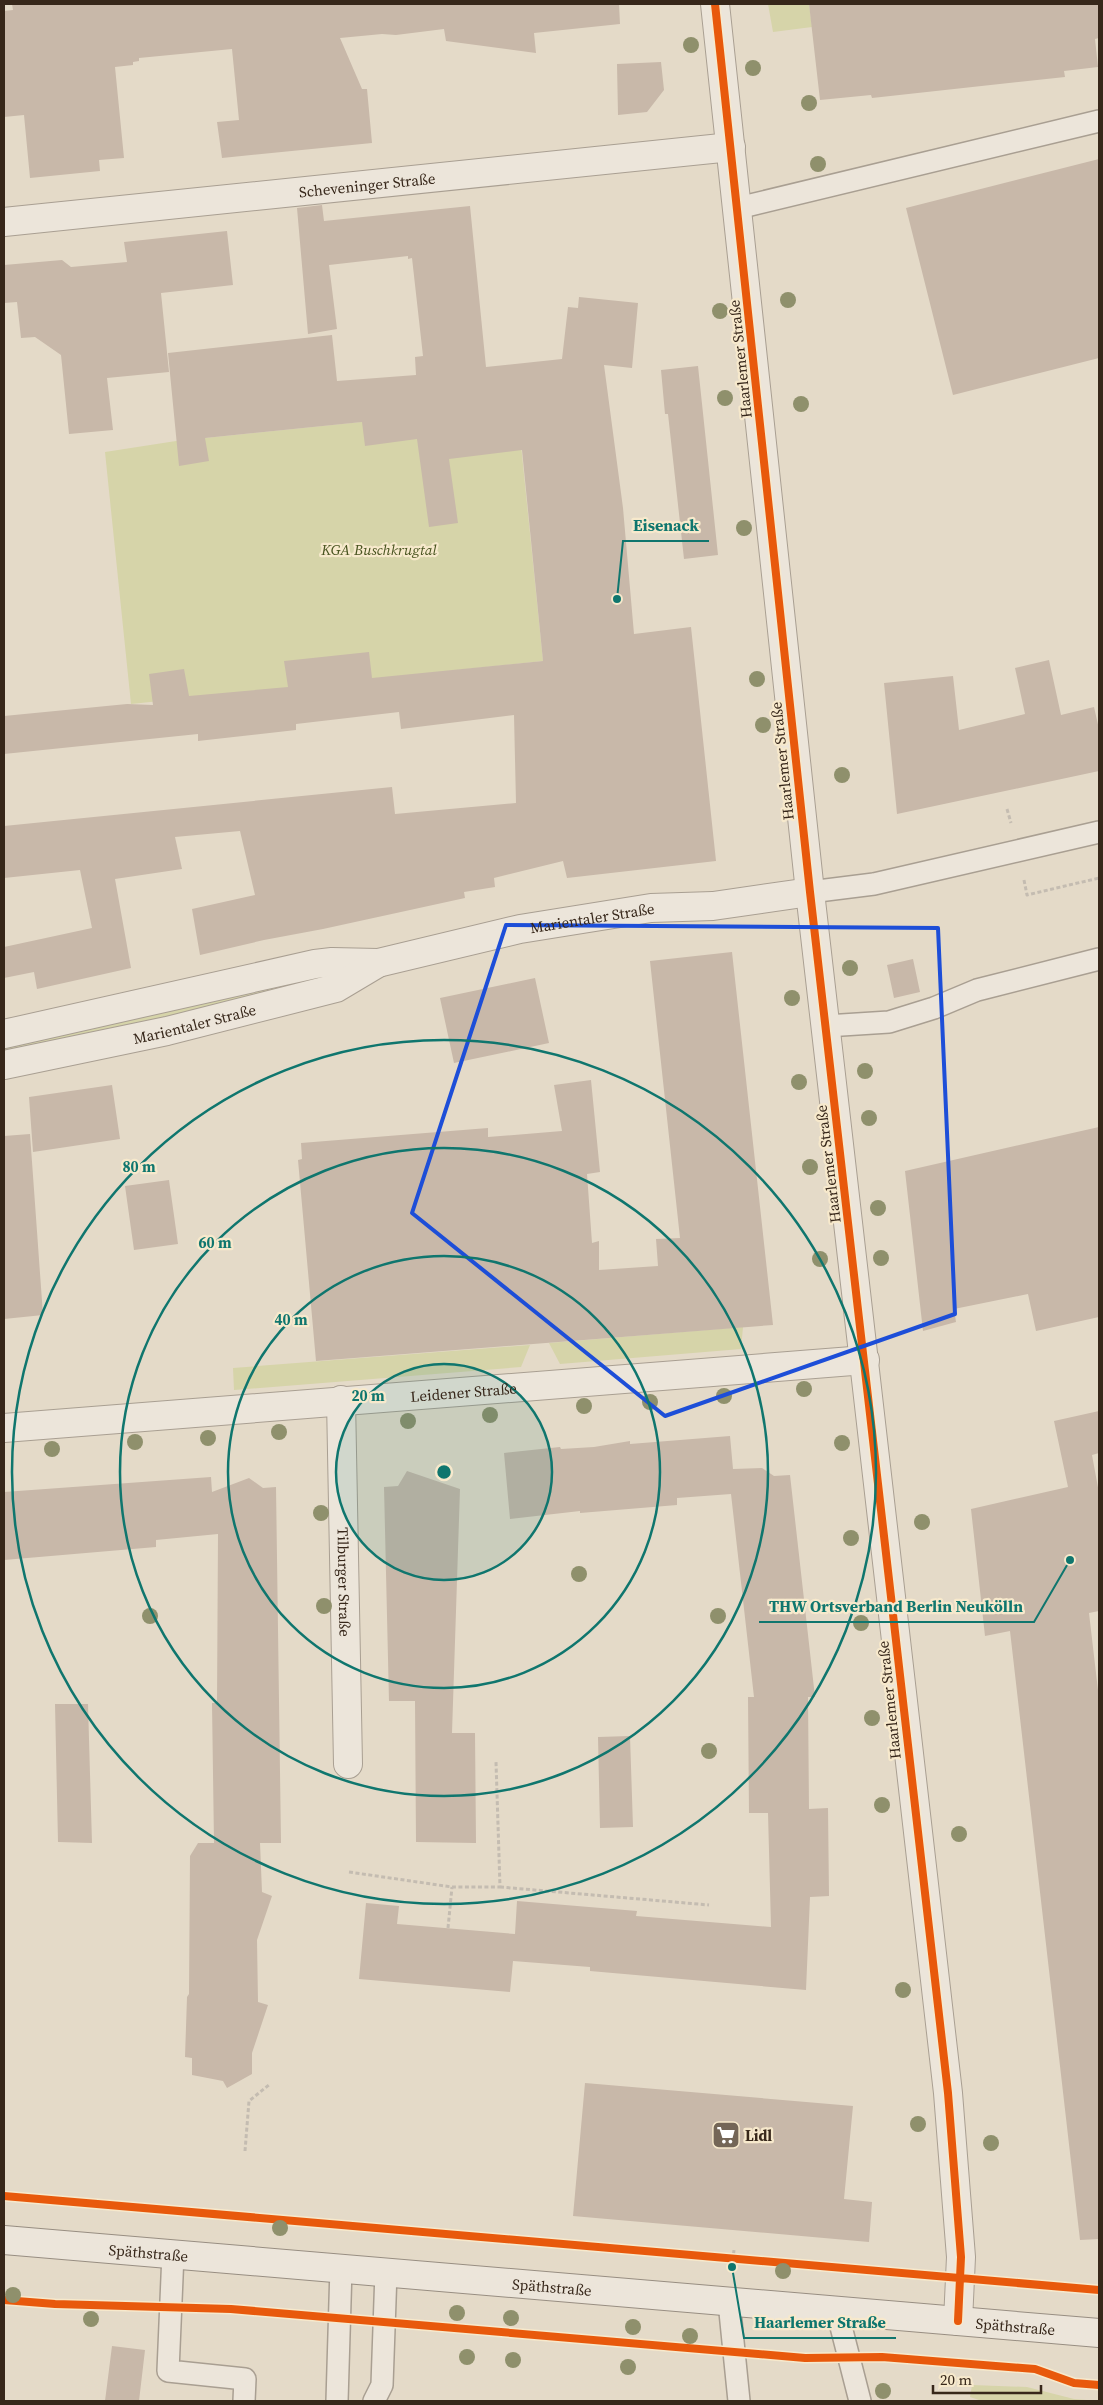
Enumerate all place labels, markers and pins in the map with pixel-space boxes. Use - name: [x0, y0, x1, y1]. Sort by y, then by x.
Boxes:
- callout: Eisenack: [623, 510, 709, 541]
- centre of rings: [435, 1463, 453, 1481]
- callout: THW Ortsverband Berlin Neukölln: [759, 1591, 1034, 1622]
- supermarket icon: Lidl: [711, 2120, 741, 2150]
- place label: Lidl: [745, 2125, 772, 2146]
- callout: Haarlemer Straße: [744, 2307, 896, 2338]

